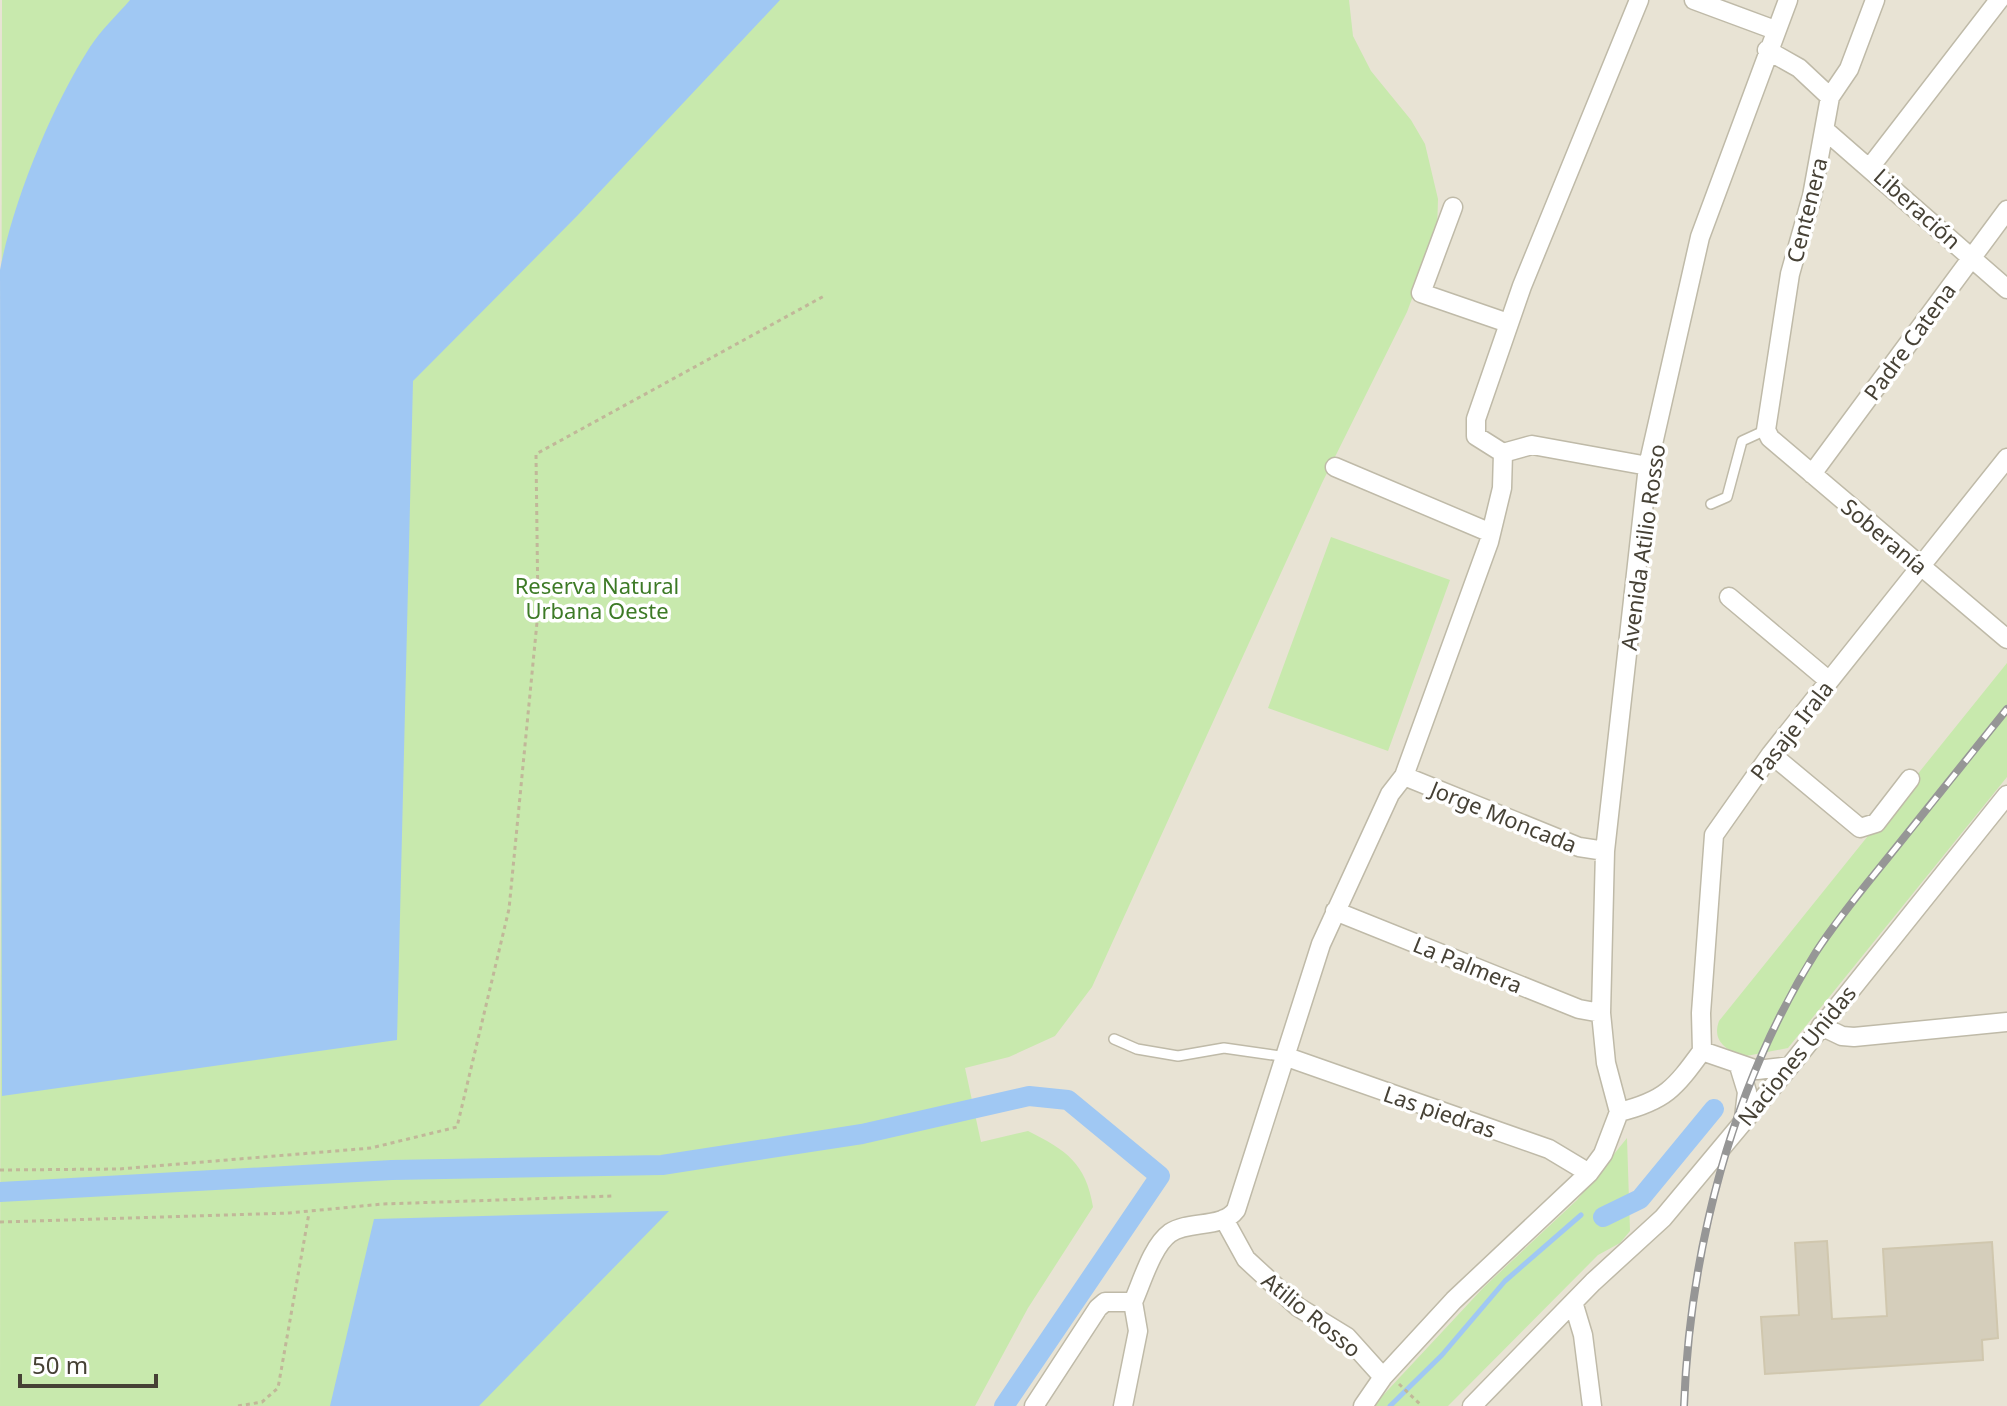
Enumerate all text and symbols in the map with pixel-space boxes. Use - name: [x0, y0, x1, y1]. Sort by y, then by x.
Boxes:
- street label: Centenera: [1778, 154, 1834, 266]
- street label: Liberación: [1868, 161, 1968, 255]
- street label: Padre Catena: [1856, 276, 1962, 406]
- street label: Avenida Atilio Rosso: [1613, 442, 1671, 652]
- street label: Soberanía: [1836, 491, 1934, 581]
- park label: Reserva Natural Urbana Oeste: [515, 570, 679, 625]
- street label: Pasaje Irala: [1743, 674, 1839, 786]
- street label: Jorge Moncada: [1424, 772, 1582, 859]
- street label: La Palmera: [1409, 929, 1527, 999]
- street label: Naciones Unidas: [1730, 978, 1862, 1132]
- street label: Las piedras: [1380, 1078, 1500, 1144]
- street label: Atilio Rosso: [1256, 1265, 1368, 1363]
- scale bar: [20, 1338, 156, 1388]
- text: 50 m: [32, 1348, 88, 1381]

